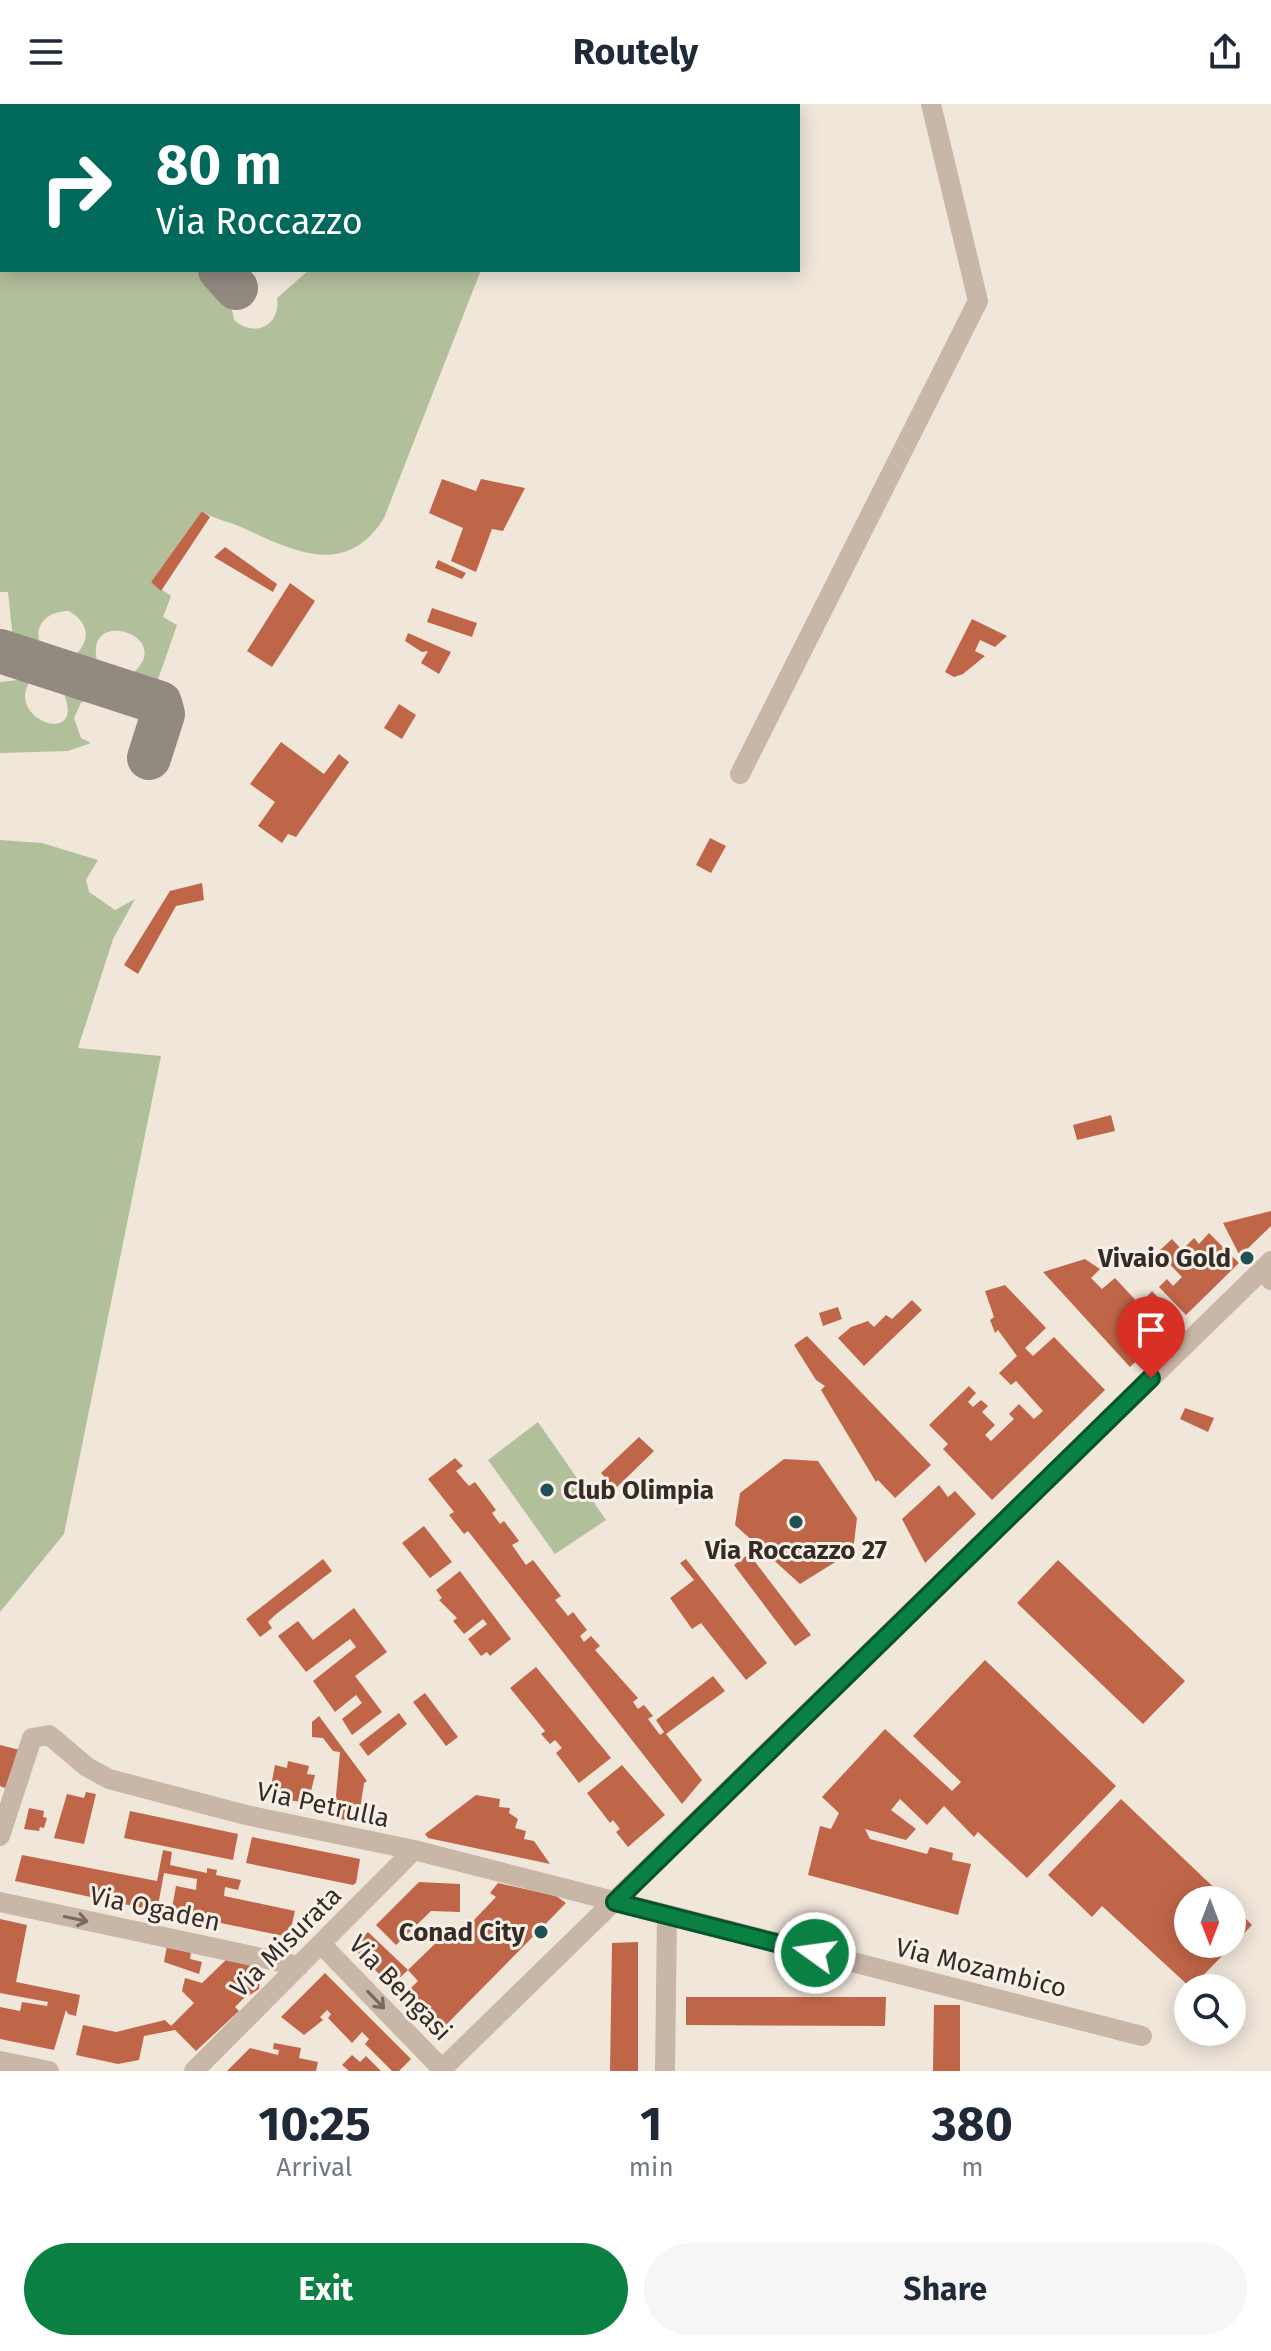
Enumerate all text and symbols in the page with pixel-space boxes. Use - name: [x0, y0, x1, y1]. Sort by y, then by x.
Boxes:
- icon: menu: [24, 30, 68, 74]
- text: Routely: [573, 30, 698, 74]
- icon: share: [1203, 30, 1247, 74]
- text: 80 m: [156, 132, 282, 199]
- icon: right: [24, 136, 128, 240]
- text: Via Roccazzo: [156, 200, 363, 244]
- place label: Vivaio Gold: [1097, 1243, 1231, 1274]
- marker: Vivaio Gold: [1238, 1249, 1256, 1267]
- pin: [1117, 1296, 1185, 1378]
- icon: arrive: [1129, 1308, 1173, 1352]
- place label: Club Olimpia: [563, 1475, 714, 1506]
- marker: Club Olimpia: [538, 1481, 556, 1499]
- marker: Via Roccazzo 27: [787, 1513, 805, 1531]
- place label: Via Roccazzo 27: [704, 1535, 887, 1566]
- street label: Via Petrulla: [254, 1776, 392, 1834]
- street label: Via Ogaden: [87, 1880, 223, 1938]
- street label: Via Misurata: [224, 1880, 348, 2004]
- north arrow: [1174, 1886, 1246, 1958]
- map controls: [1174, 1886, 1246, 2046]
- position arrow: [773, 1911, 857, 1995]
- one-way arrow: [63, 1912, 89, 1927]
- place label: Conad City: [399, 1917, 526, 1948]
- marker: Conad City: [532, 1923, 550, 1941]
- street label: Via Bengasi: [342, 1929, 458, 2047]
- street label: Via Mozambico: [892, 1932, 1070, 2004]
- button: search: [1174, 1974, 1246, 2046]
- one-way arrow: [366, 1990, 385, 2010]
- text: 10:25: [258, 2095, 371, 2153]
- text: 1: [640, 2095, 662, 2153]
- text: 380: [932, 2095, 1013, 2153]
- text: Arrival: [276, 2152, 352, 2183]
- text: min: [629, 2152, 674, 2183]
- text: m: [961, 2152, 983, 2183]
- button: Exit: [24, 2243, 628, 2335]
- button: Share: [644, 2243, 1247, 2335]

